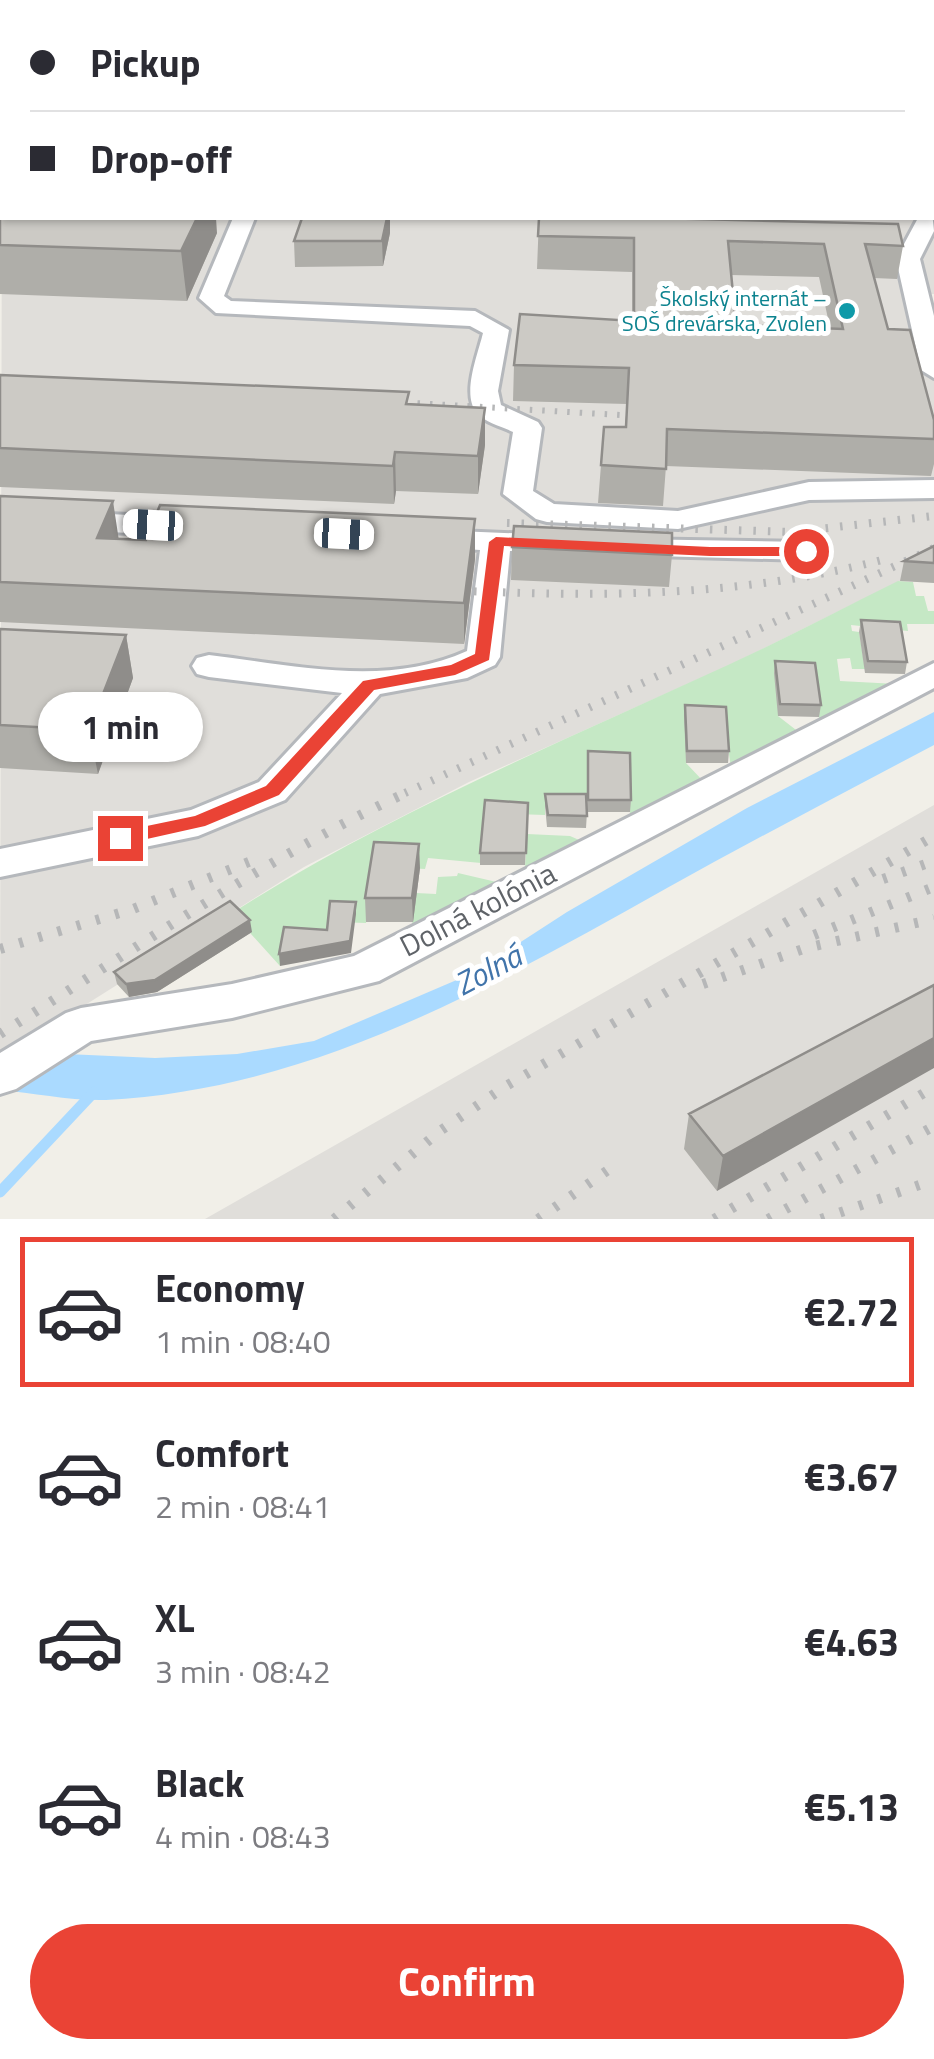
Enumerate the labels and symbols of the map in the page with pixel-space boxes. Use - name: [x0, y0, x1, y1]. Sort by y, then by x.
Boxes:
- place label: Školský internát – SOŠ drevárska, Zvolen: [622, 281, 827, 340]
- marker: Školský internát – SOŠ drevárska, Zvolen: [836, 300, 858, 322]
- car: [122, 508, 184, 542]
- car: [313, 517, 375, 551]
- route start: [784, 529, 829, 574]
- callout: 1 min: [38, 693, 202, 763]
- route end: [98, 816, 143, 861]
- street label: Dolná kolónia: [391, 850, 564, 968]
- water label: Zolná: [445, 930, 532, 1007]

